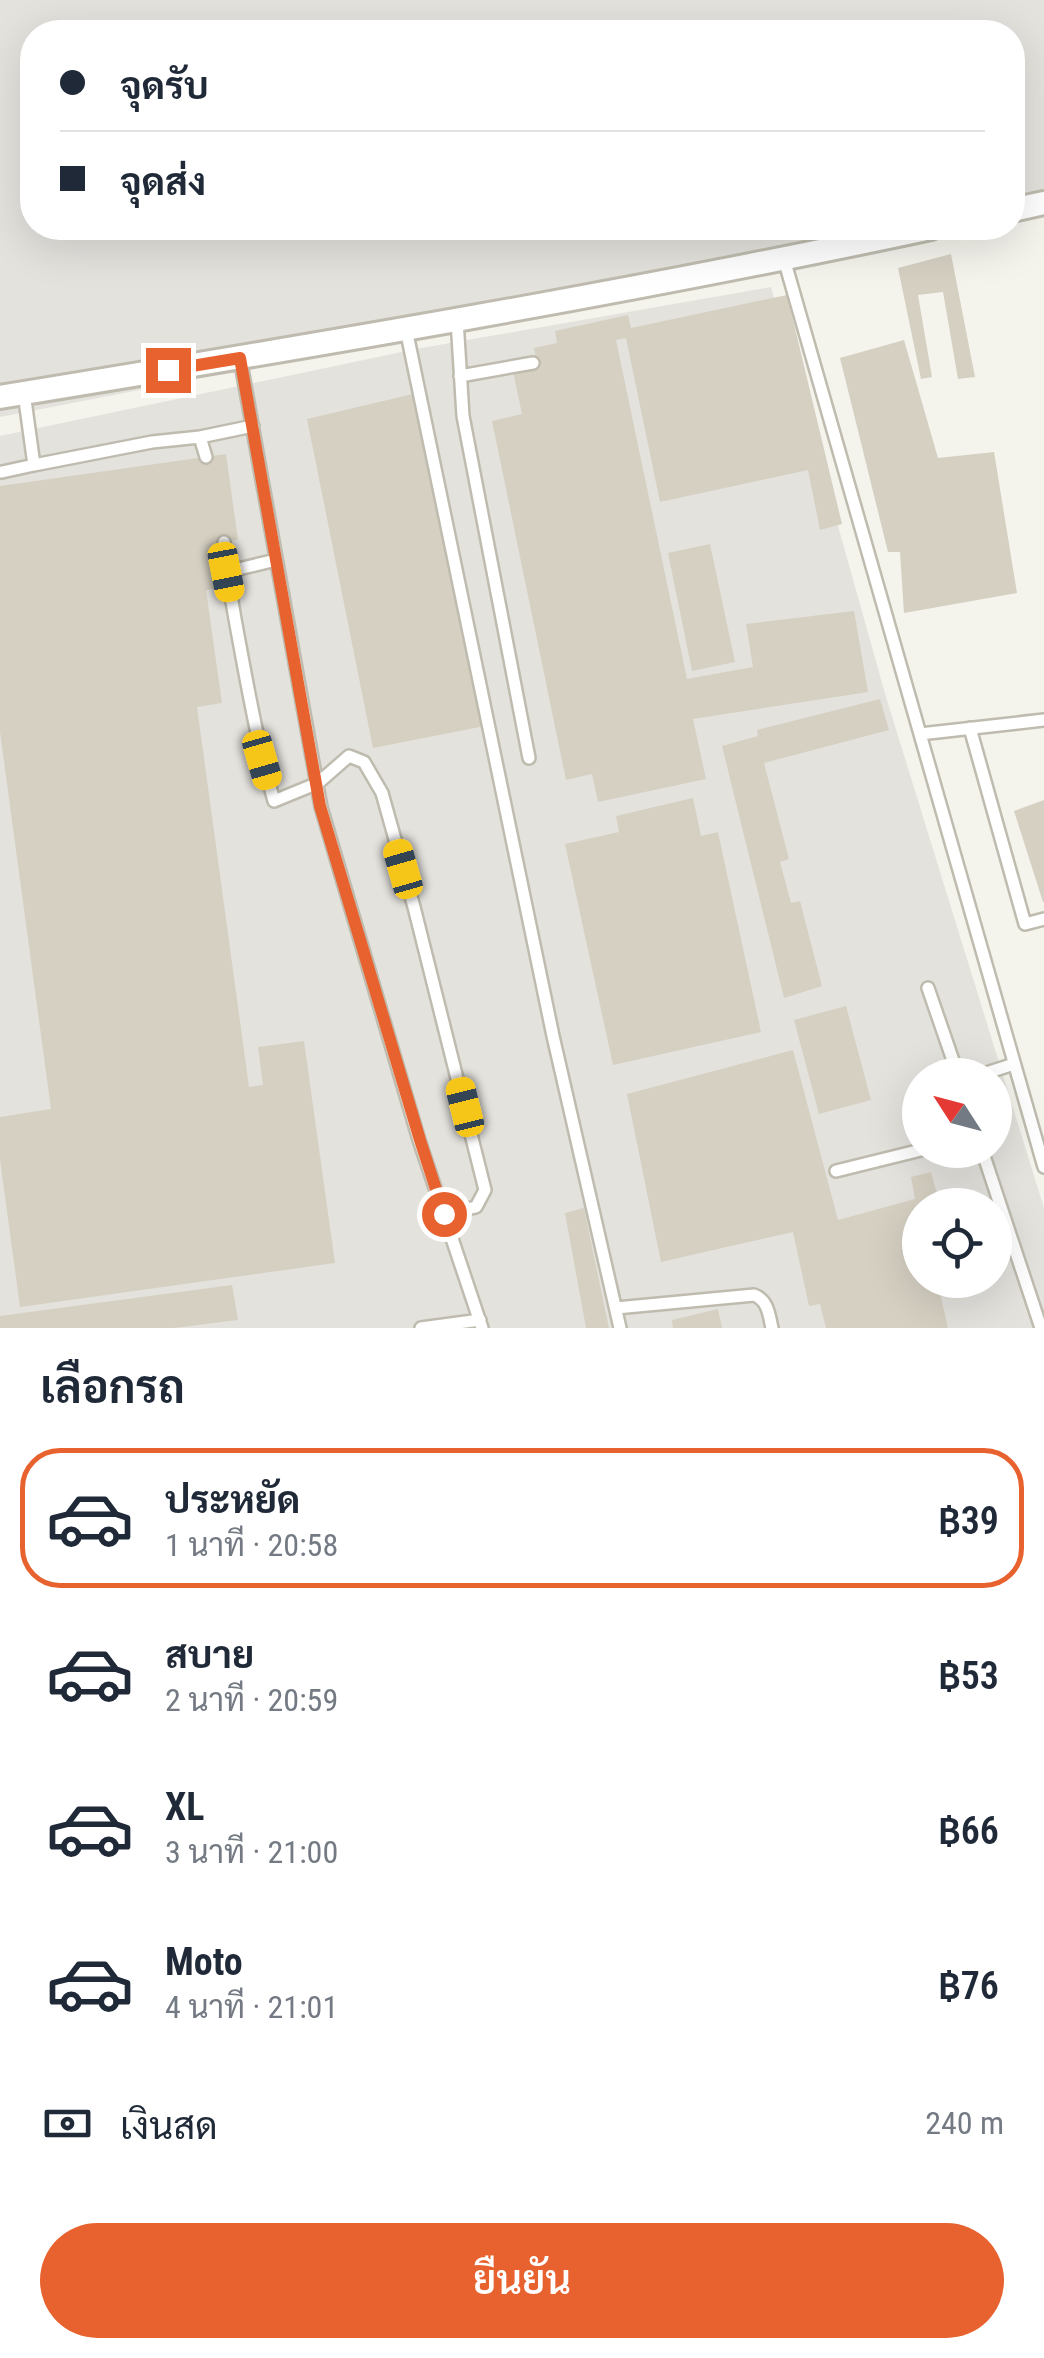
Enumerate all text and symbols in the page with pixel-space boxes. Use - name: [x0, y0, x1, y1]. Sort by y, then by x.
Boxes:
- text: จุดรับ: [120, 64, 209, 108]
- text: จุดส่ง: [120, 160, 206, 204]
- route end: [146, 348, 191, 393]
- car: [206, 540, 246, 604]
- car: [239, 727, 285, 793]
- car: [380, 836, 426, 902]
- north arrow: [902, 1058, 1012, 1168]
- map controls: [902, 1058, 1012, 1298]
- car: [443, 1074, 487, 1140]
- button: locate: [902, 1188, 1012, 1298]
- route start: [422, 1192, 467, 1237]
- text: เลือกรถ: [40, 1361, 185, 1414]
- icon: car: [45, 1473, 135, 1563]
- text: ประหยัด: [165, 1478, 300, 1522]
- text: ฿39: [938, 1499, 999, 1543]
- text: 1 นาที · 20:58: [165, 1526, 338, 1564]
- icon: car: [45, 1628, 135, 1718]
- text: สบาย: [165, 1633, 254, 1677]
- text: ฿53: [938, 1654, 999, 1698]
- text: 2 นาที · 20:59: [165, 1681, 338, 1719]
- icon: car: [45, 1783, 135, 1873]
- text: XL: [165, 1785, 204, 1829]
- text: ฿66: [938, 1809, 999, 1853]
- text: 3 นาที · 21:00: [165, 1833, 338, 1871]
- icon: car: [45, 1938, 135, 2028]
- text: Moto: [165, 1940, 243, 1984]
- text: ฿76: [938, 1964, 999, 2008]
- text: 4 นาที · 21:01: [165, 1988, 338, 2026]
- icon: cash: [40, 2096, 95, 2151]
- text: เงินสด: [120, 2104, 218, 2148]
- text: 240 m: [925, 2104, 1004, 2142]
- button: ยืนยัน: [40, 2223, 1004, 2338]

